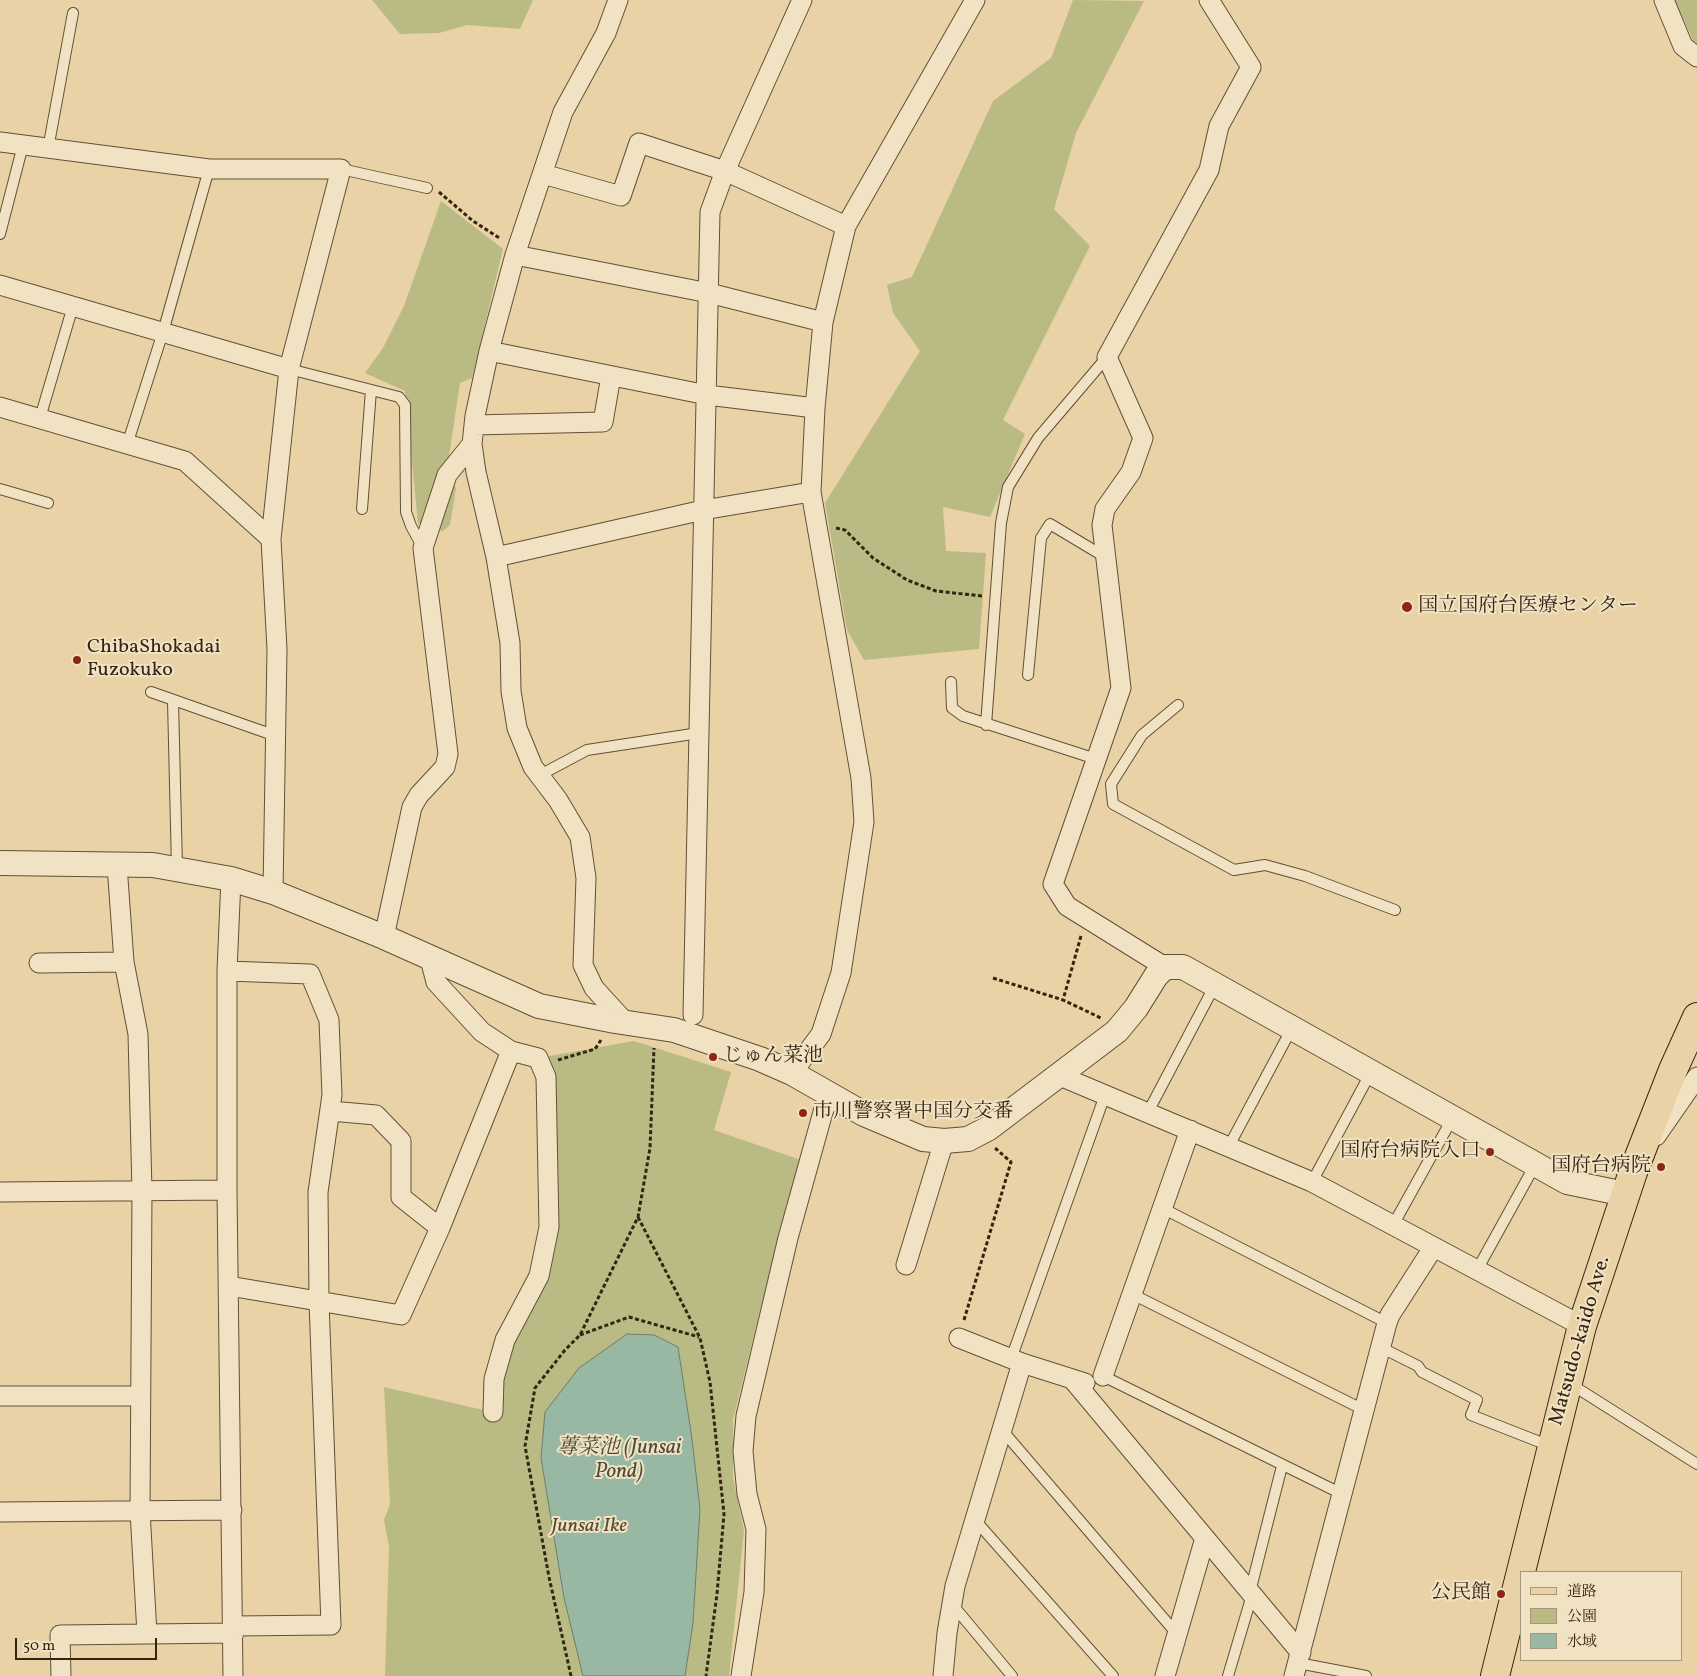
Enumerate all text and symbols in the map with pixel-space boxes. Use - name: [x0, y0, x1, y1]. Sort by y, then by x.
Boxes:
- place label: 国立国府台医療センター: [1418, 595, 1638, 619]
- marker: 国立国府台医療センター: [1400, 600, 1414, 614]
- place label: ChibaShokadai Fuzokuko: [87, 636, 220, 683]
- marker: ChibaShokadai Fuzokuko: [71, 654, 83, 666]
- place label: じゅん菜池: [723, 1045, 823, 1069]
- marker: じゅん菜池: [707, 1051, 719, 1063]
- place label: 市川警察署中国分交番: [813, 1101, 1013, 1125]
- marker: 市川警察署中国分交番: [797, 1107, 809, 1119]
- place label: 国府台病院入口: [1340, 1140, 1480, 1164]
- marker: 国府台病院入口: [1484, 1146, 1496, 1158]
- place label: 国府台病院: [1551, 1155, 1651, 1179]
- marker: 国府台病院: [1655, 1161, 1667, 1173]
- street label: Matsudo-kaido Ave.: [1545, 1254, 1617, 1428]
- water label: 蓴菜池 (Junsai Pond): [557, 1436, 681, 1486]
- park label: Junsai Ike: [551, 1515, 627, 1539]
- legend: [1520, 1571, 1682, 1661]
- place label: 公民館: [1431, 1582, 1491, 1606]
- text: 道路: [1567, 1582, 1597, 1603]
- marker: 公民館: [1495, 1588, 1507, 1600]
- text: 公園: [1567, 1607, 1597, 1628]
- scale bar: [18, 1628, 160, 1660]
- text: 水域: [1567, 1632, 1597, 1653]
- text: 50 m: [23, 1636, 55, 1657]

